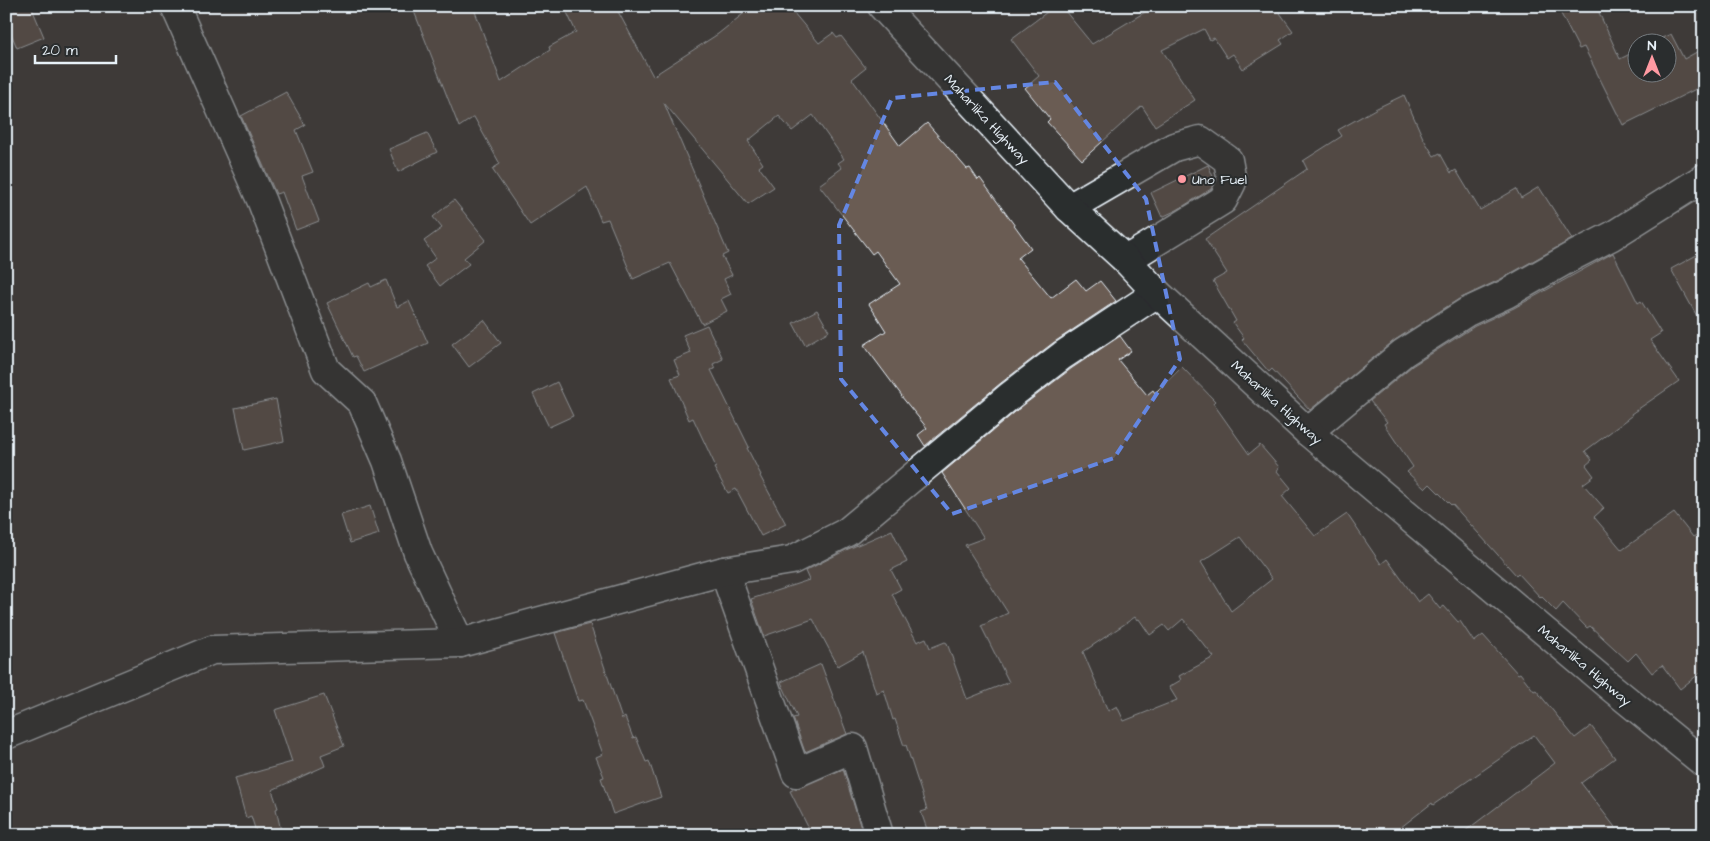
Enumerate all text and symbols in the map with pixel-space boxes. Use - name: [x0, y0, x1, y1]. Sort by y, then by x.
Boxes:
- scale bar: [35, 32, 116, 64]
- north arrow: [1628, 32, 1678, 82]
- text: N: [1648, 36, 1657, 56]
- text: 20 m: [42, 40, 78, 61]
- street label: Maharlika Highway: [939, 70, 1034, 170]
- place label: Uno Fuel: [1192, 170, 1247, 190]
- marker: Uno Fuel: [1176, 173, 1188, 185]
- street label: Maharlika Highway: [1226, 356, 1327, 450]
- street label: Maharlika Highway: [1533, 620, 1636, 711]

